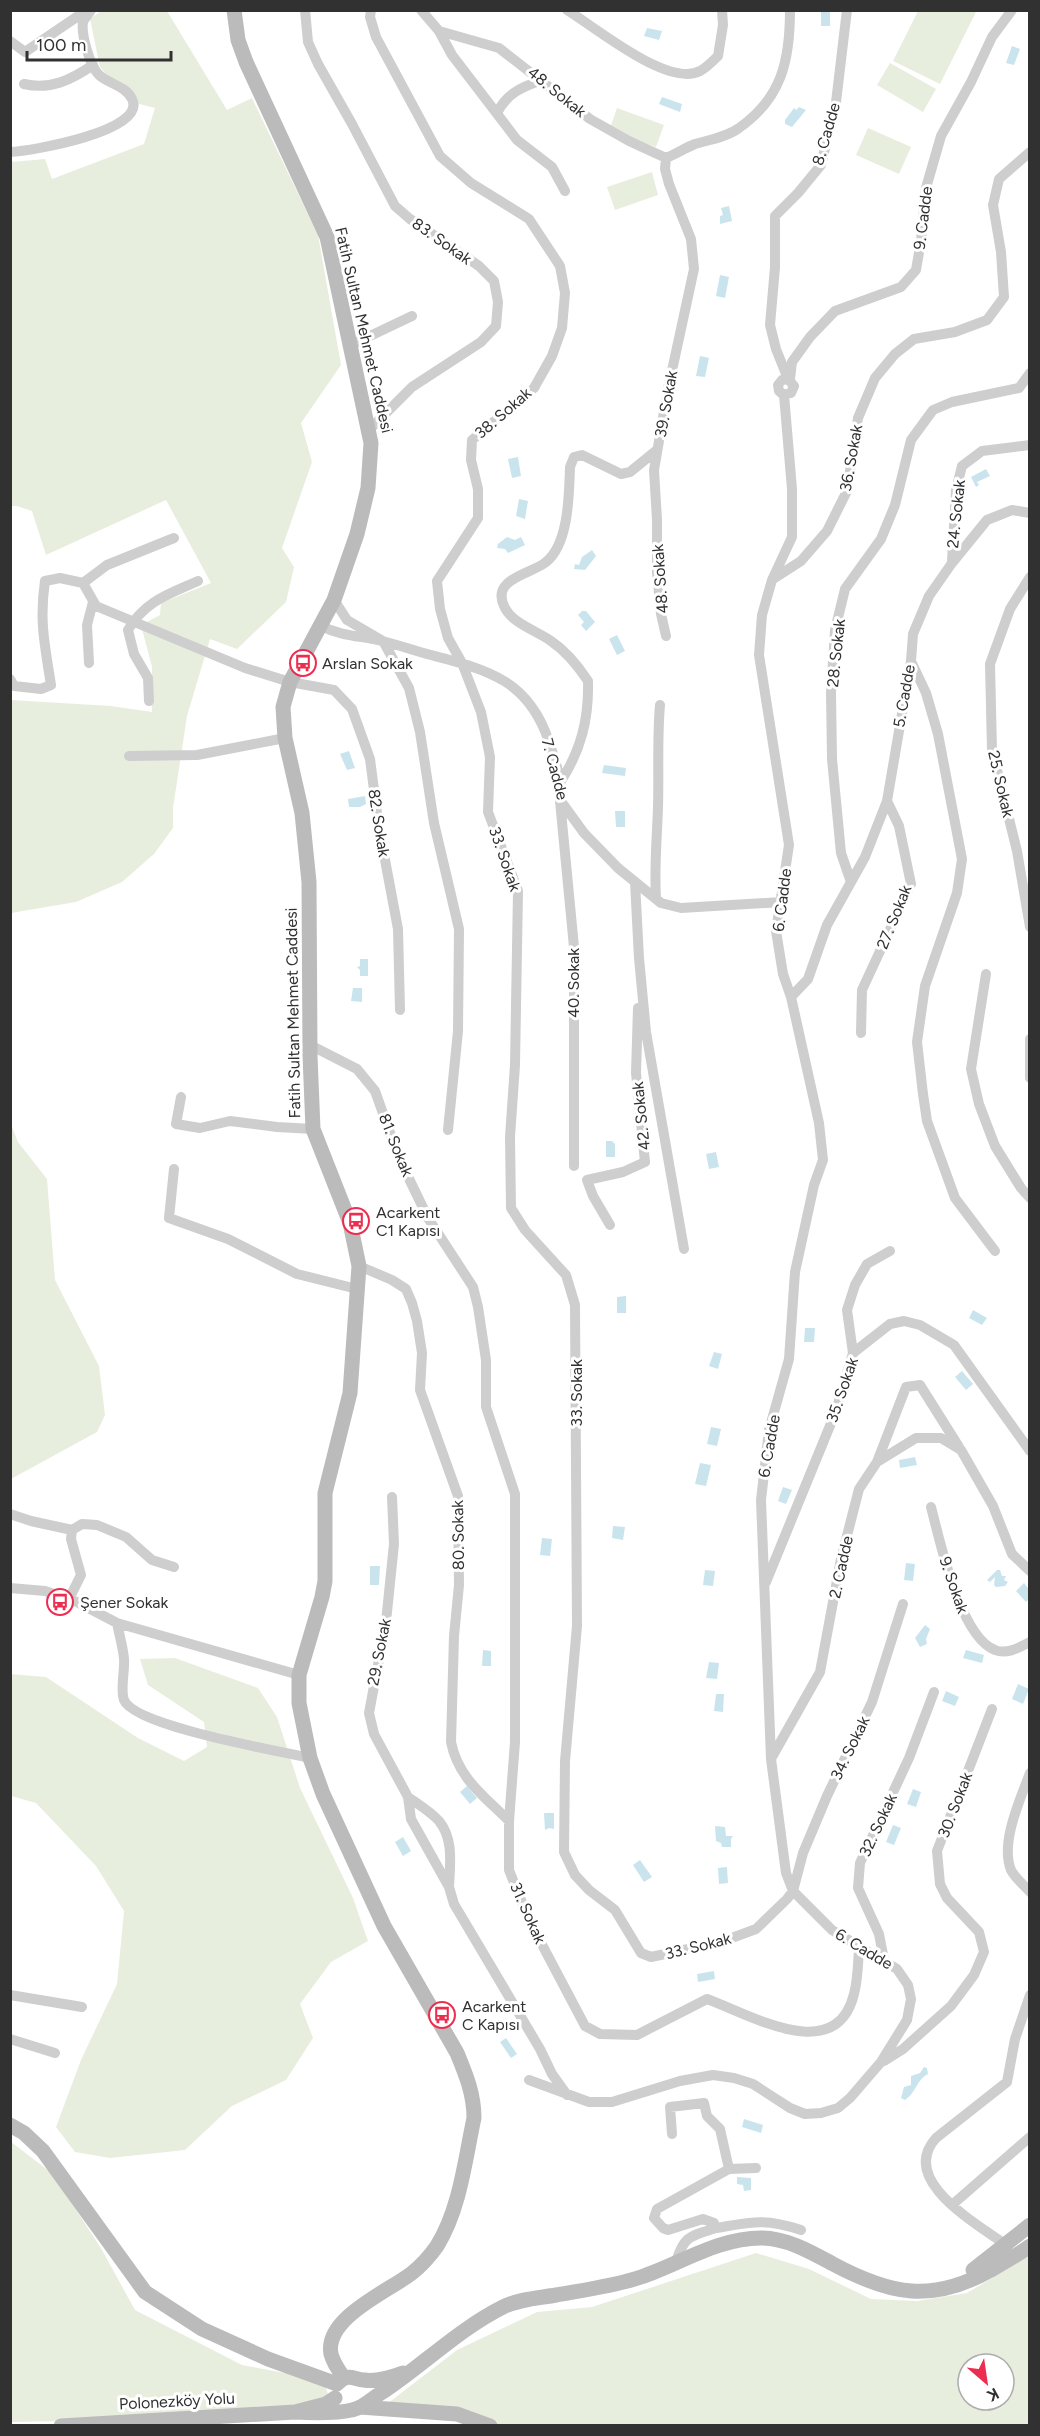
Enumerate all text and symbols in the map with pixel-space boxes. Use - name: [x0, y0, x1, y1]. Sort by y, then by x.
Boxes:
- scale bar: [27, 24, 171, 62]
- text: 100 m: [36, 34, 86, 56]
- street label: 48. Sokak: [524, 63, 590, 121]
- street label: 8. Cadde: [808, 100, 844, 168]
- street label: 9. Cadde: [910, 185, 936, 251]
- street label: 83. Sokak: [409, 214, 476, 269]
- street label: Fatih Sultan Mehmet Caddesi: [331, 225, 397, 435]
- street label: 39. Sokak: [651, 369, 681, 439]
- street label: 38. Sokak: [471, 383, 535, 443]
- street label: 36. Sokak: [836, 423, 866, 493]
- street label: 24. Sokak: [943, 479, 969, 549]
- street label: 48. Sokak: [648, 543, 672, 614]
- street label: 28. Sokak: [823, 618, 849, 688]
- bus stop icon: Arslan Sokak: [288, 648, 318, 678]
- place label: Arslan Sokak: [322, 654, 413, 673]
- street label: 5. Cadde: [889, 663, 919, 729]
- street label: 7. Cadde: [538, 736, 572, 802]
- street label: 25. Sokak: [984, 749, 1018, 820]
- street label: 82. Sokak: [364, 788, 394, 859]
- street label: 33. Sokak: [485, 824, 525, 894]
- street label: 6. Cadde: [769, 867, 795, 933]
- street label: 27. Sokak: [873, 882, 916, 952]
- street label: Fatih Sultan Mehmet Caddesi: [282, 908, 304, 1118]
- street label: 40. Sokak: [564, 948, 583, 1018]
- street label: 42. Sokak: [628, 1081, 654, 1151]
- street label: 81. Sokak: [375, 1111, 417, 1180]
- place label: Acarkent C1 Kapısı: [376, 1203, 440, 1240]
- bus stop icon: Acarkent C1 Kapısı: [341, 1206, 371, 1236]
- street label: 35. Sokak: [822, 1355, 862, 1425]
- street label: 33. Sokak: [567, 1359, 586, 1427]
- street label: 6. Cadde: [754, 1413, 784, 1479]
- street label: 80. Sokak: [448, 1500, 468, 1570]
- street label: 2. Cadde: [825, 1534, 857, 1600]
- street label: 9. Sokak: [935, 1554, 973, 1616]
- bus stop icon: Şener Sokak: [45, 1587, 75, 1617]
- place label: Şener Sokak: [80, 1593, 168, 1612]
- street label: 29. Sokak: [363, 1617, 395, 1687]
- street label: 34. Sokak: [826, 1713, 874, 1783]
- street label: 30. Sokak: [934, 1769, 976, 1841]
- street label: 32. Sokak: [855, 1790, 901, 1860]
- street label: 31. Sokak: [506, 1879, 550, 1947]
- street label: 6. Cadde: [832, 1924, 896, 1974]
- street label: 33. Sokak: [663, 1929, 733, 1963]
- place label: Acarkent C Kapısı: [462, 1997, 526, 2034]
- bus stop icon: Acarkent C Kapısı: [427, 2000, 457, 2030]
- north arrow: [956, 2352, 1016, 2412]
- text: K: [983, 2384, 1002, 2406]
- street label: Polonezköy Yolu: [118, 2388, 236, 2414]

